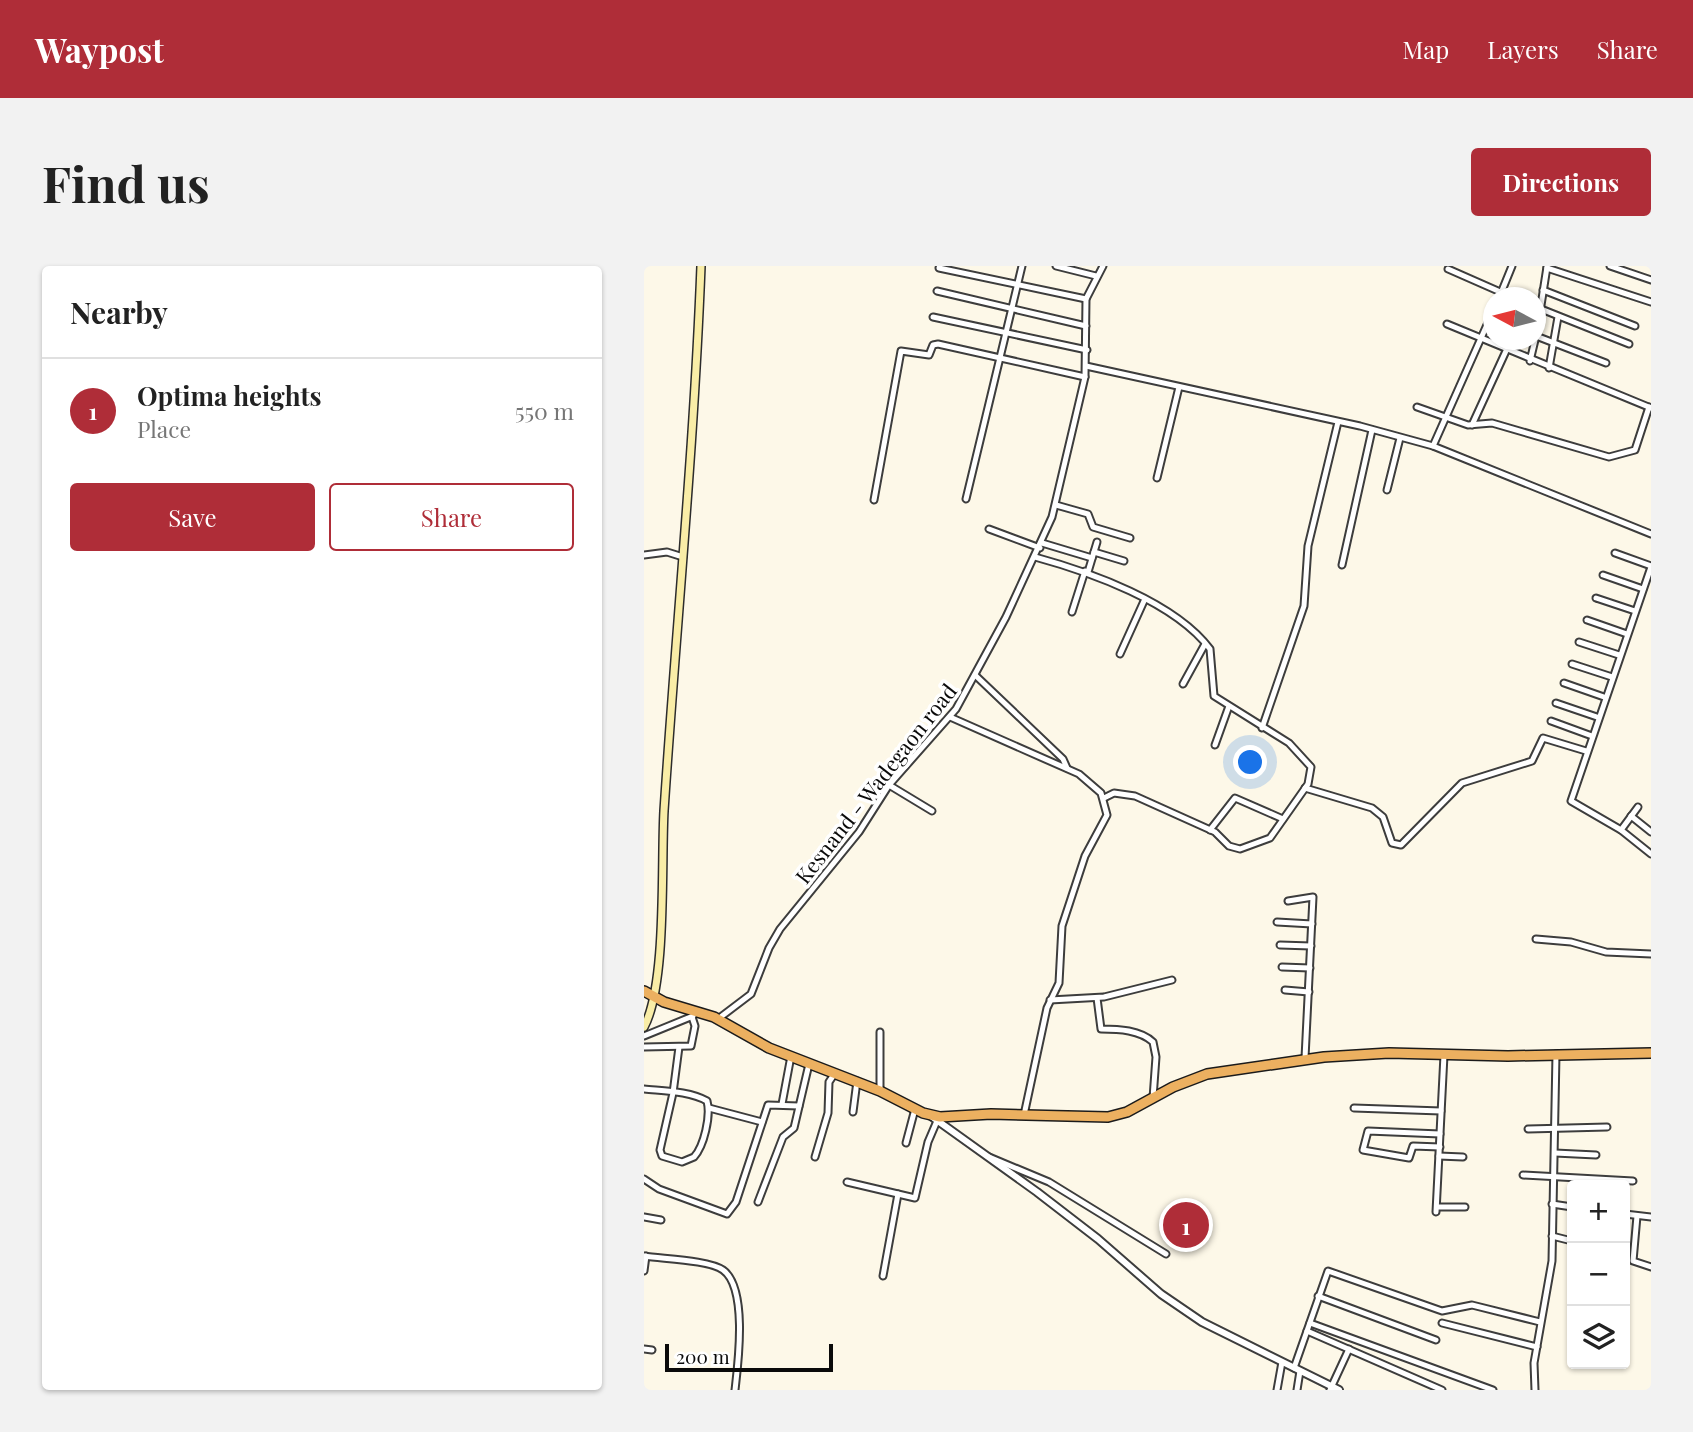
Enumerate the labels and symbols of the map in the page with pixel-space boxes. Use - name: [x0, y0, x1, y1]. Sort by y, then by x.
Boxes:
- north arrow: [1483, 287, 1546, 350]
- street label: Kesnand - Wadegaon road: [788, 677, 962, 889]
- your location: [1233, 745, 1267, 779]
- pin: 1: [1163, 1199, 1209, 1251]
- scale bar: [665, 1341, 833, 1373]

